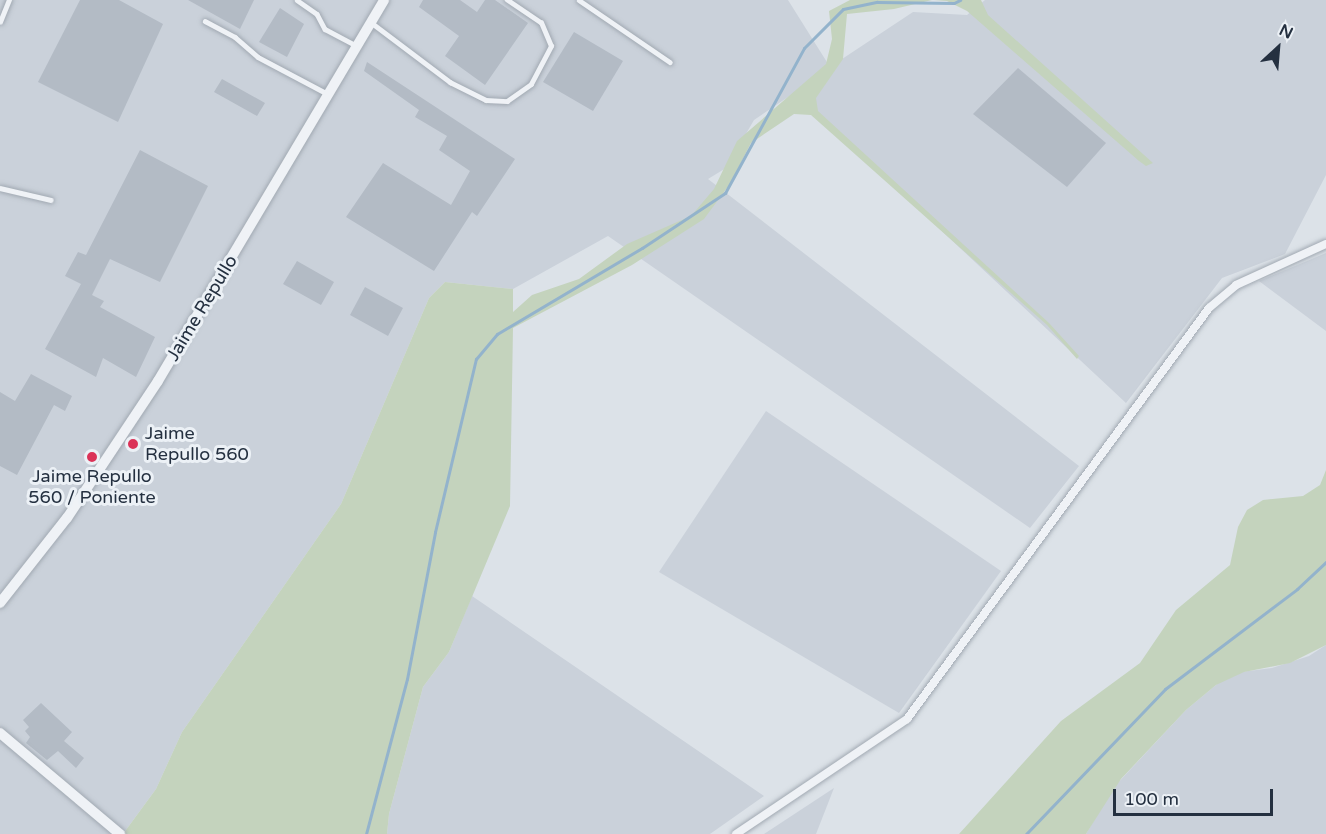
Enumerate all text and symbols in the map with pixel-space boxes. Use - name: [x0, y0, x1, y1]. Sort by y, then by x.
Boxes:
- north arrow: [1248, 18, 1308, 78]
- text: N: [1276, 20, 1296, 44]
- street label: Jaime Repullo: [162, 251, 242, 365]
- place label: Jaime Repullo 560: [145, 423, 249, 466]
- marker: Jaime Repullo 560: [126, 437, 140, 451]
- marker: Jaime Repullo 560 / Poniente: [85, 450, 99, 464]
- place label: Jaime Repullo 560 / Poniente: [28, 466, 156, 508]
- scale bar: [1116, 777, 1276, 815]
- text: 100 m: [1124, 788, 1179, 810]

